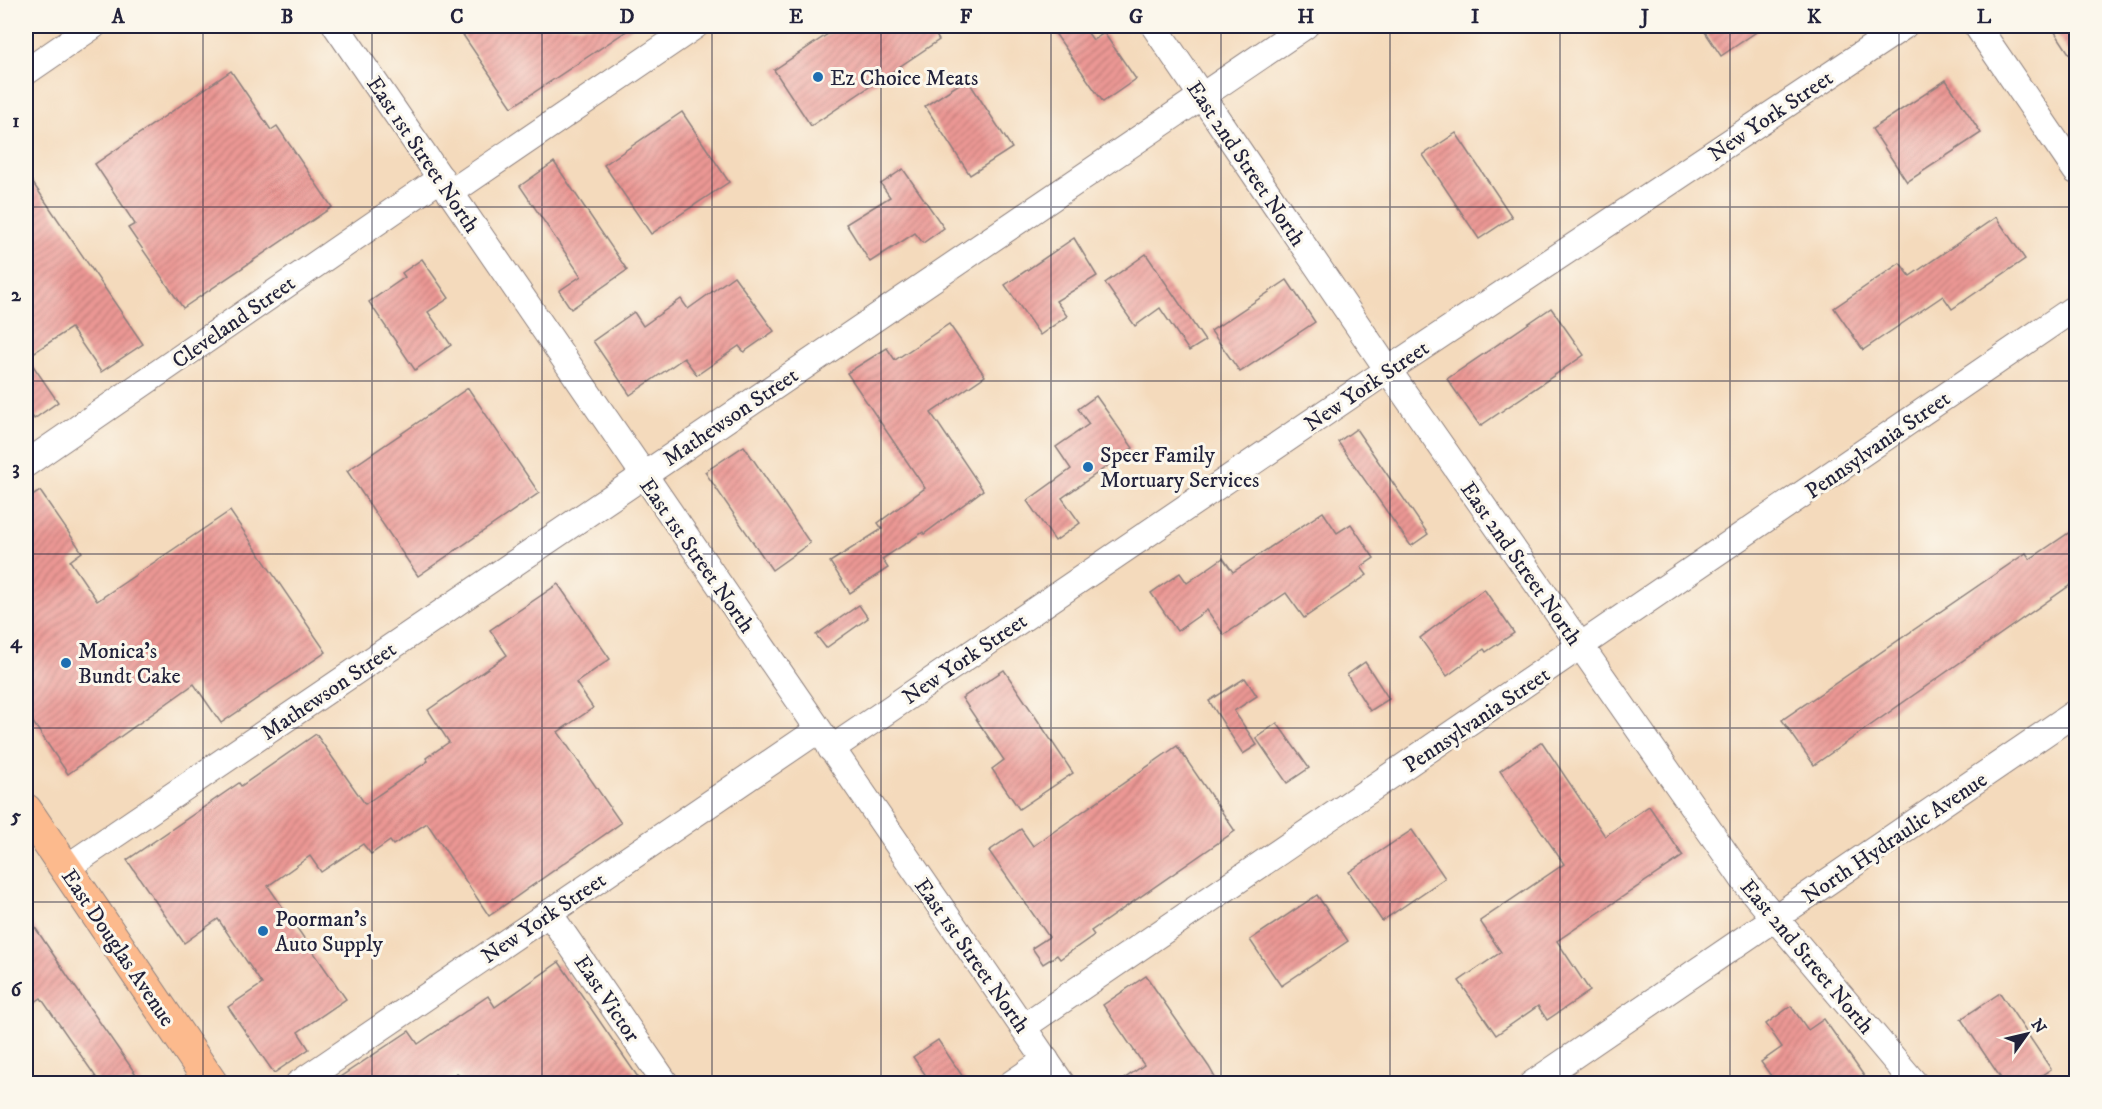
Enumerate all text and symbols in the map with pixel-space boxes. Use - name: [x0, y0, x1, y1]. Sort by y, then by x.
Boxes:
- text: A: [111, 5, 126, 30]
- text: B: [281, 5, 293, 30]
- text: C: [450, 5, 464, 30]
- text: D: [620, 5, 635, 30]
- text: E: [789, 5, 803, 30]
- text: F: [960, 5, 973, 30]
- text: G: [1129, 5, 1143, 30]
- text: H: [1298, 5, 1315, 30]
- text: I: [1471, 5, 1479, 30]
- text: J: [1639, 5, 1649, 30]
- text: K: [1807, 5, 1822, 30]
- text: L: [1977, 5, 1992, 30]
- place label: Ez Choice Meats: [830, 65, 978, 92]
- street label: New York Street: [1703, 65, 1838, 168]
- marker: Ez Choice Meats: [811, 70, 825, 84]
- street label: East 1st Street North: [360, 71, 485, 239]
- street label: East 2nd Street North: [1180, 76, 1311, 252]
- text: 1: [12, 109, 20, 134]
- street label: Cleveland Street: [167, 270, 301, 375]
- text: 2: [11, 283, 22, 308]
- street label: New York Street: [1299, 335, 1434, 438]
- street label: Mathewson Street: [658, 362, 804, 472]
- street label: Pennsylvania Street: [1800, 385, 1956, 505]
- place label: Speer Family Mortuary Services: [1100, 442, 1259, 494]
- text: 3: [12, 456, 20, 481]
- marker: Speer Family Mortuary Services: [1081, 460, 1095, 474]
- street label: East 1st Street North: [633, 473, 761, 639]
- street label: East 2nd Street North: [1454, 477, 1588, 651]
- street label: New York Street: [897, 608, 1032, 711]
- text: 4: [10, 630, 23, 655]
- street label: Mathewson Street: [256, 636, 402, 746]
- place label: Monica's Bundt Cake: [78, 638, 181, 690]
- marker: Monica's Bundt Cake: [59, 656, 73, 670]
- street label: Pennsylvania Street: [1399, 661, 1555, 779]
- street label: North Hydraulic Avenue: [1797, 766, 1992, 910]
- text: 5: [10, 804, 21, 829]
- street label: East Douglas Avenue: [55, 864, 180, 1032]
- street label: New York Street: [476, 867, 611, 970]
- street label: East 1st Street North: [908, 873, 1036, 1039]
- street label: East 2nd Street North: [1734, 874, 1880, 1040]
- place label: Poorman's Auto Supply: [275, 906, 384, 958]
- marker: Poorman's Auto Supply: [256, 924, 270, 938]
- street label: East Victor: [568, 950, 646, 1048]
- text: 6: [11, 978, 23, 1003]
- north arrow: [1997, 1004, 2057, 1064]
- text: N: [2027, 1015, 2051, 1037]

